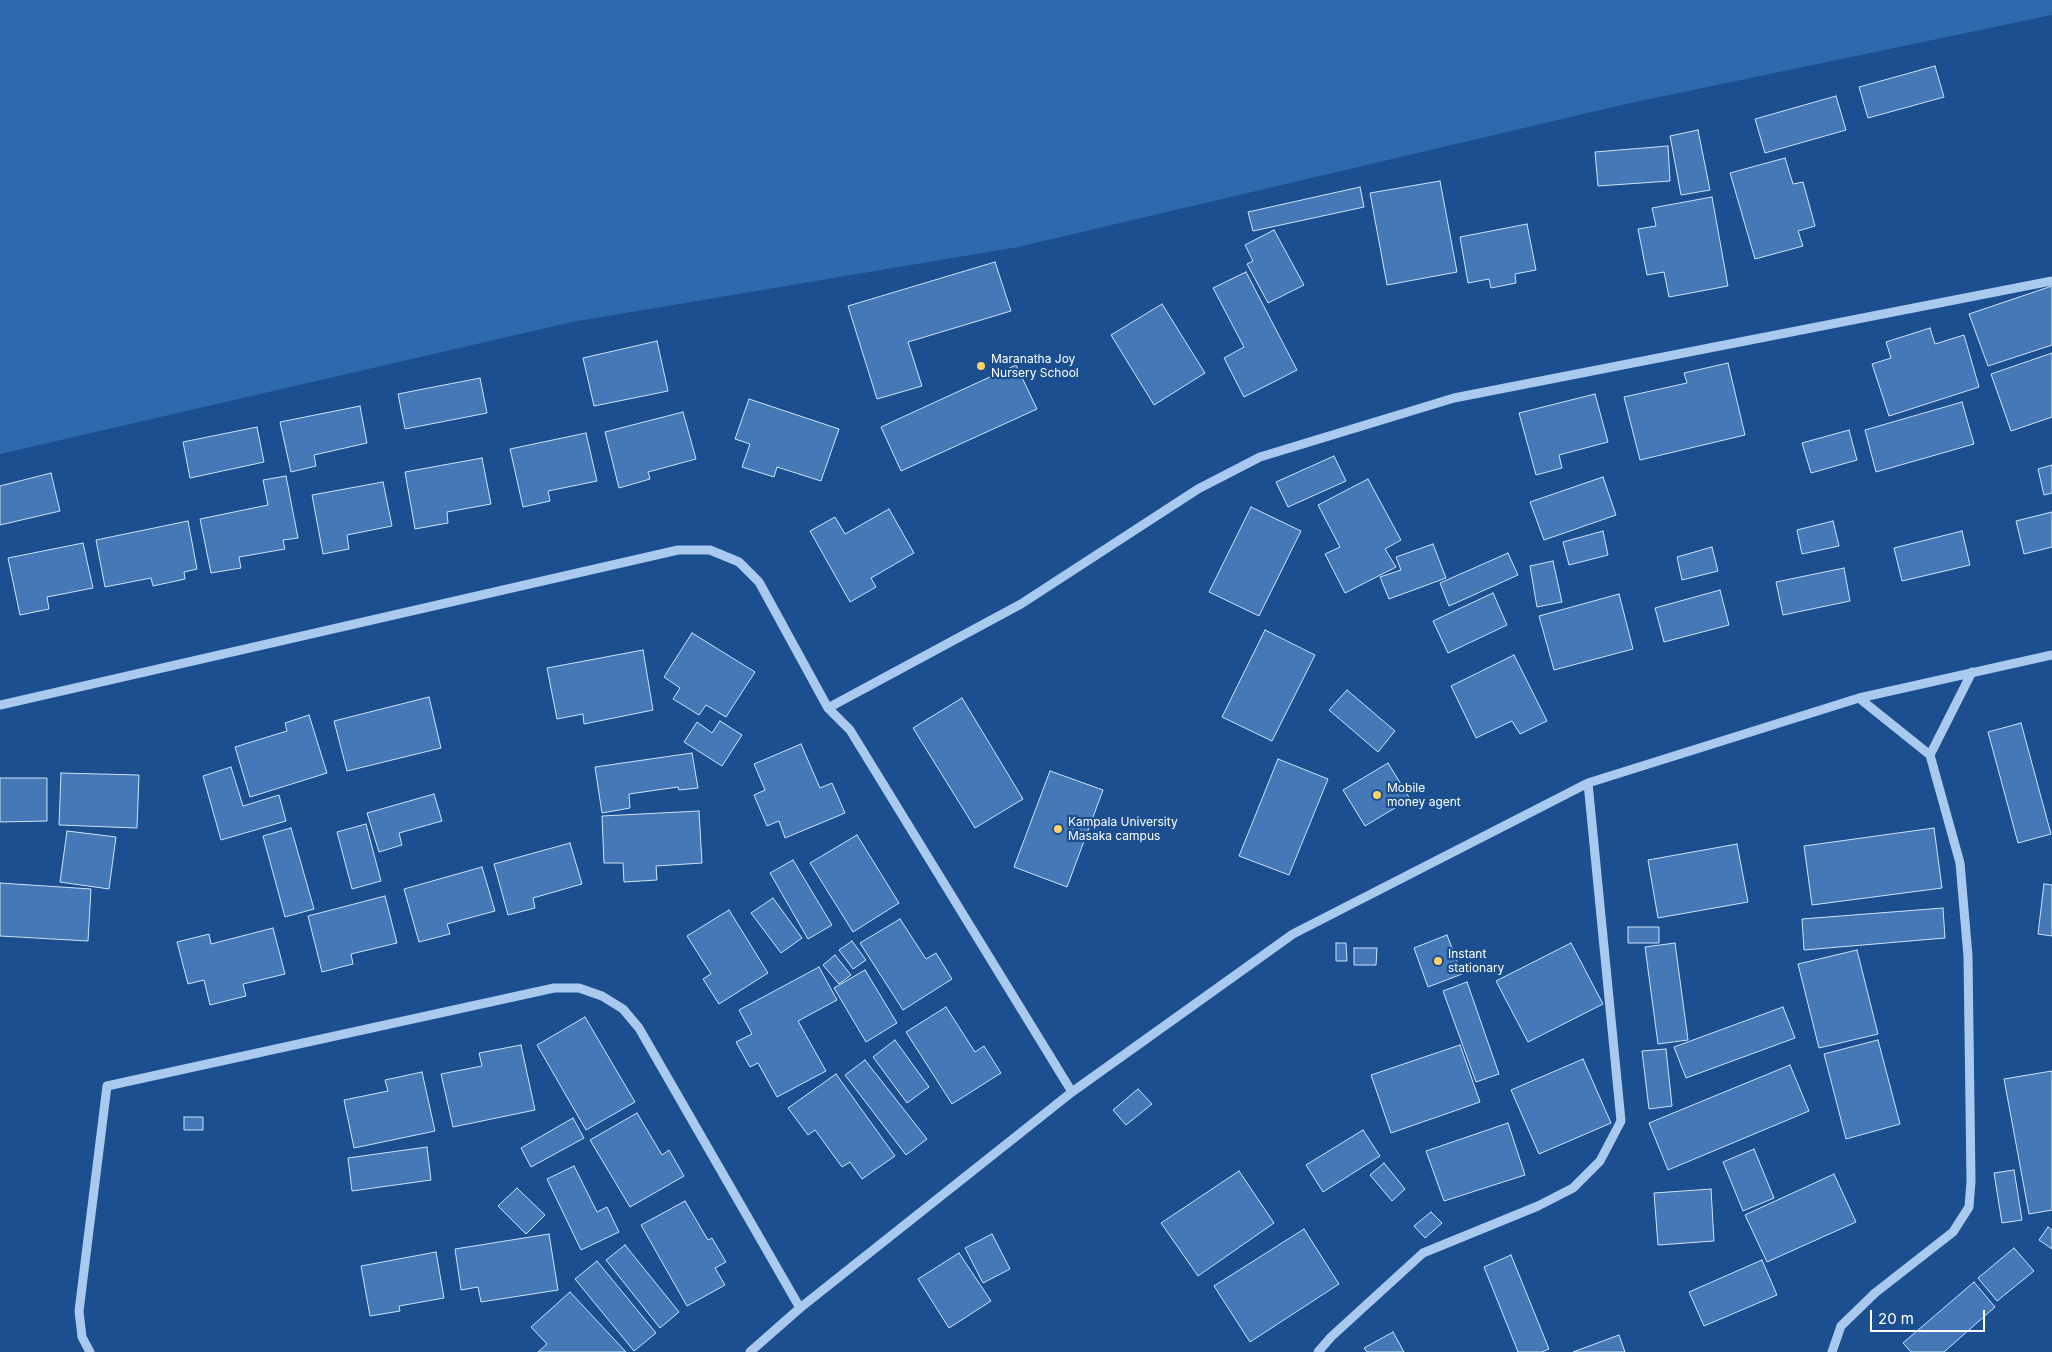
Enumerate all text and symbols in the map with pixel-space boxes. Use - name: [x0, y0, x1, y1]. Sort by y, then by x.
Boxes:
- place label: Maranatha Joy Nursery School: [991, 352, 1079, 380]
- marker: Maranatha Joy Nursery School: [975, 360, 987, 372]
- place label: Mobile money agent: [1387, 781, 1461, 809]
- marker: Mobile money agent: [1371, 789, 1383, 801]
- place label: Kampala University Masaka campus: [1068, 815, 1178, 843]
- marker: Kampala University Masaka campus: [1052, 823, 1064, 835]
- place label: Instant stationary: [1448, 947, 1504, 975]
- marker: Instant stationary: [1432, 955, 1444, 967]
- scale bar: [1872, 1300, 1987, 1332]
- text: 20 m: [1878, 1309, 1914, 1328]

